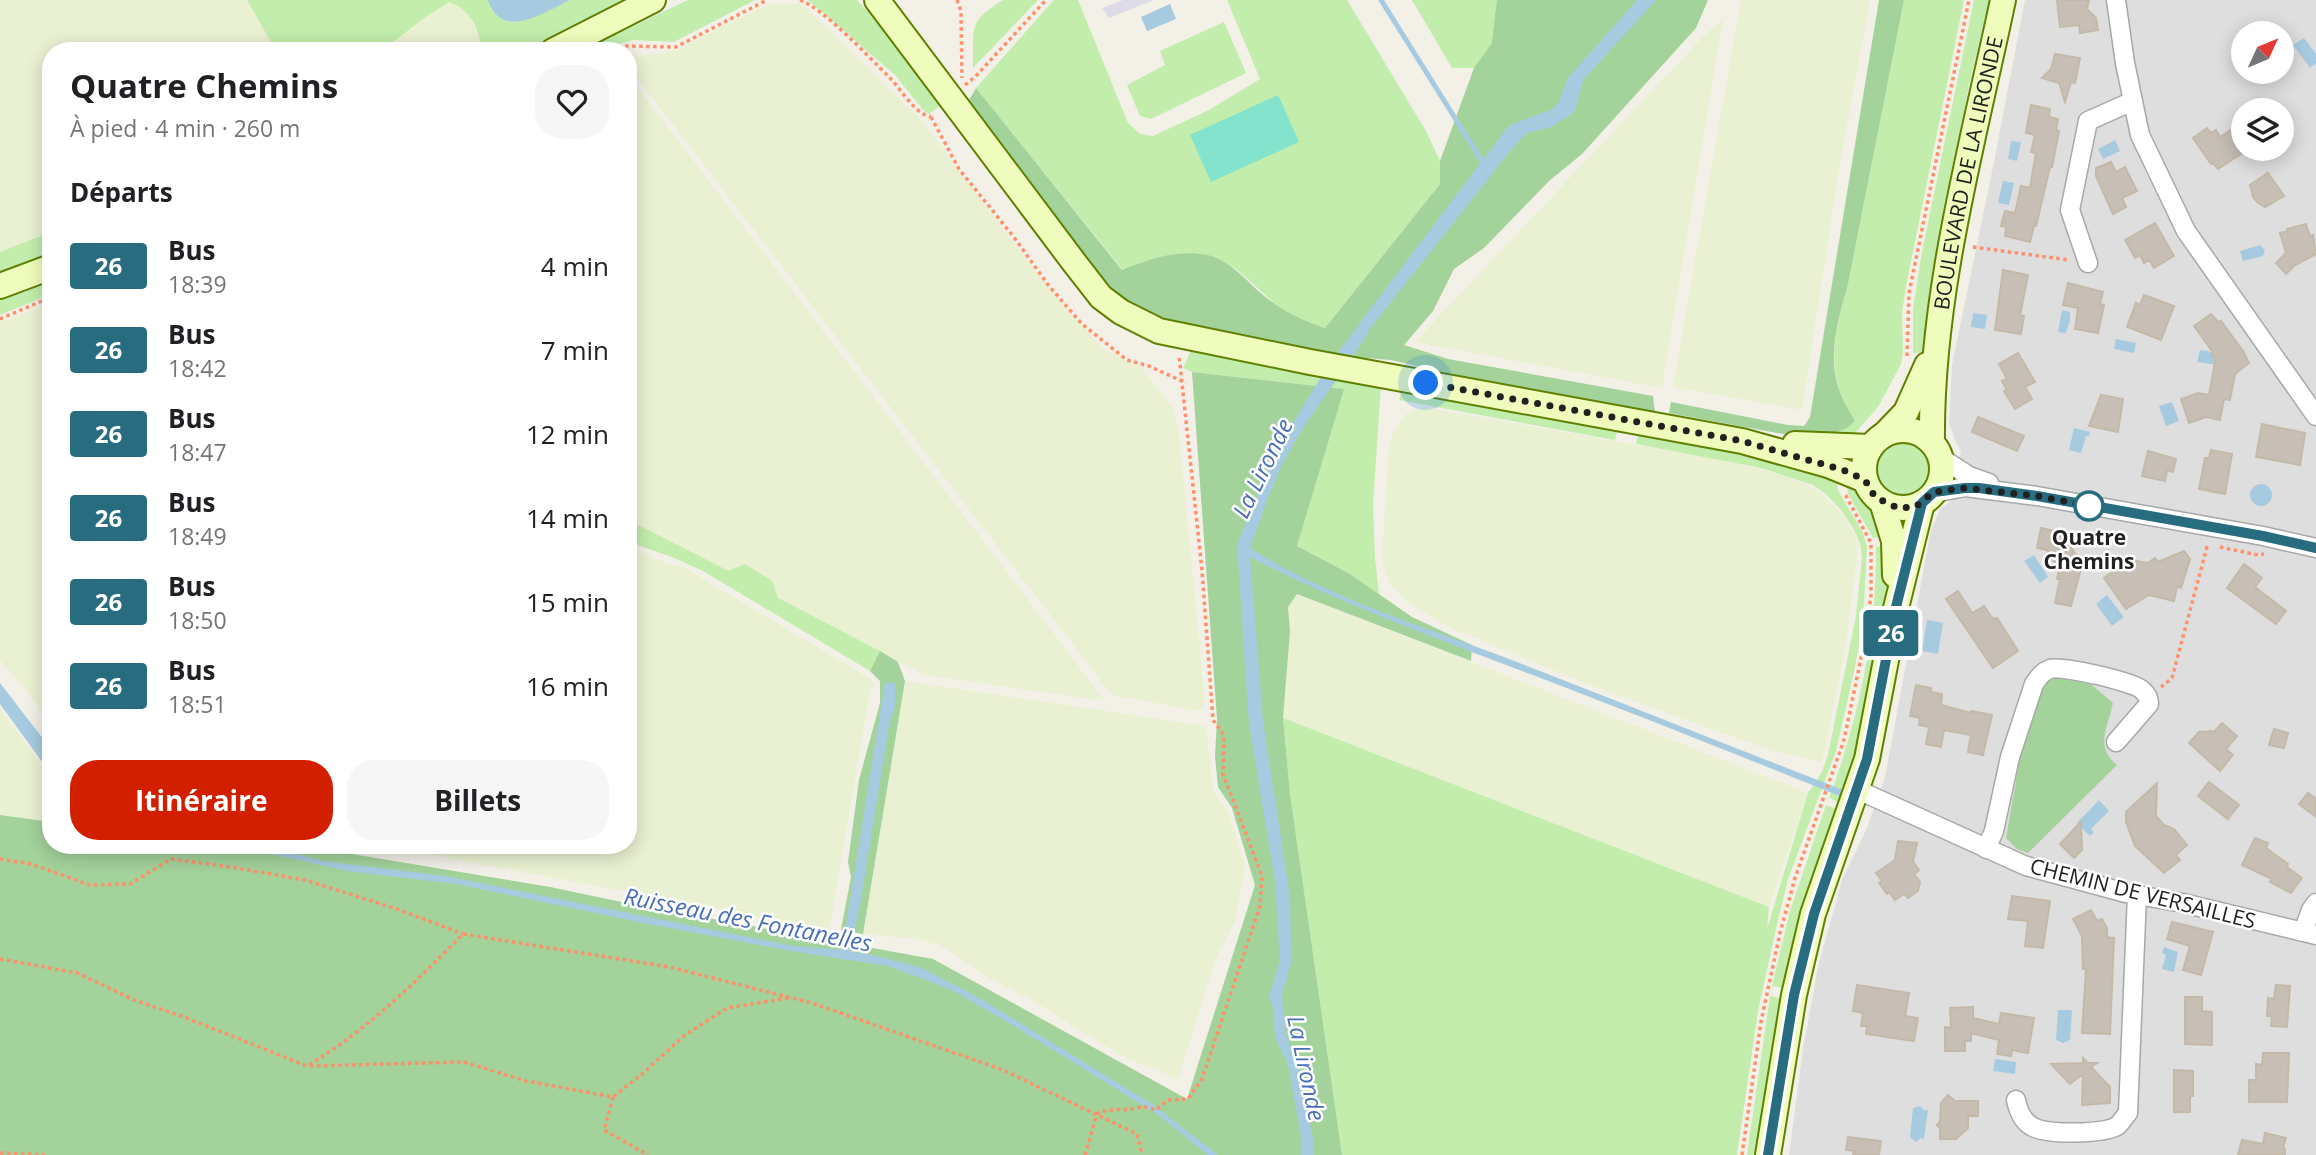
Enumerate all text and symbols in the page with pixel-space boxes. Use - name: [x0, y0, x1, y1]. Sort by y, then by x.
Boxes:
- north arrow: [2231, 21, 2294, 84]
- map controls: [2231, 21, 2294, 161]
- street label: BOULEVARD DE LA LIRONDE: [1927, 34, 2009, 312]
- text: Quatre Chemins: [70, 63, 338, 108]
- button: heart: [535, 65, 609, 139]
- button: layers: [2231, 98, 2294, 161]
- text: À pied · 4 min · 260 m: [70, 112, 300, 144]
- text: Départs: [70, 174, 173, 210]
- text: Bus: [168, 232, 215, 268]
- text: 4 min: [541, 248, 609, 284]
- text: 26: [95, 249, 122, 282]
- text: 18:39: [168, 268, 227, 300]
- text: Bus: [168, 316, 215, 352]
- text: 7 min: [541, 332, 609, 368]
- text: 26: [95, 333, 122, 366]
- text: 18:42: [168, 352, 227, 384]
- your location: [1408, 365, 1443, 400]
- text: Bus: [168, 400, 215, 436]
- water label: La Lironde: [1224, 413, 1300, 523]
- text: 12 min: [526, 416, 609, 452]
- text: 26: [95, 417, 122, 450]
- text: 18:47: [168, 436, 227, 468]
- text: Bus: [168, 484, 215, 520]
- marker: Quatre Chemins: [2074, 491, 2104, 521]
- text: 14 min: [526, 500, 609, 536]
- text: 26: [95, 501, 122, 534]
- text: 18:49: [168, 520, 227, 552]
- place label: Quatre Chemins: [2044, 523, 2134, 575]
- text: Bus: [168, 568, 215, 604]
- text: 15 min: [526, 584, 609, 620]
- text: 26: [95, 585, 122, 618]
- text: 18:50: [168, 604, 227, 636]
- line badge: 26: [1860, 610, 1923, 656]
- text: 26: [1877, 616, 1905, 649]
- text: Bus: [168, 652, 215, 688]
- text: 16 min: [526, 668, 609, 704]
- text: 26: [95, 669, 122, 702]
- text: 18:51: [168, 688, 227, 720]
- button: Itinéraire: [70, 760, 333, 840]
- button: Billets: [347, 760, 609, 840]
- street label: CHEMIN DE VERSAILLES: [2027, 851, 2259, 935]
- water label: Ruisseau des Fontanelles: [621, 879, 875, 959]
- water label: La Lironde: [1280, 1012, 1334, 1124]

